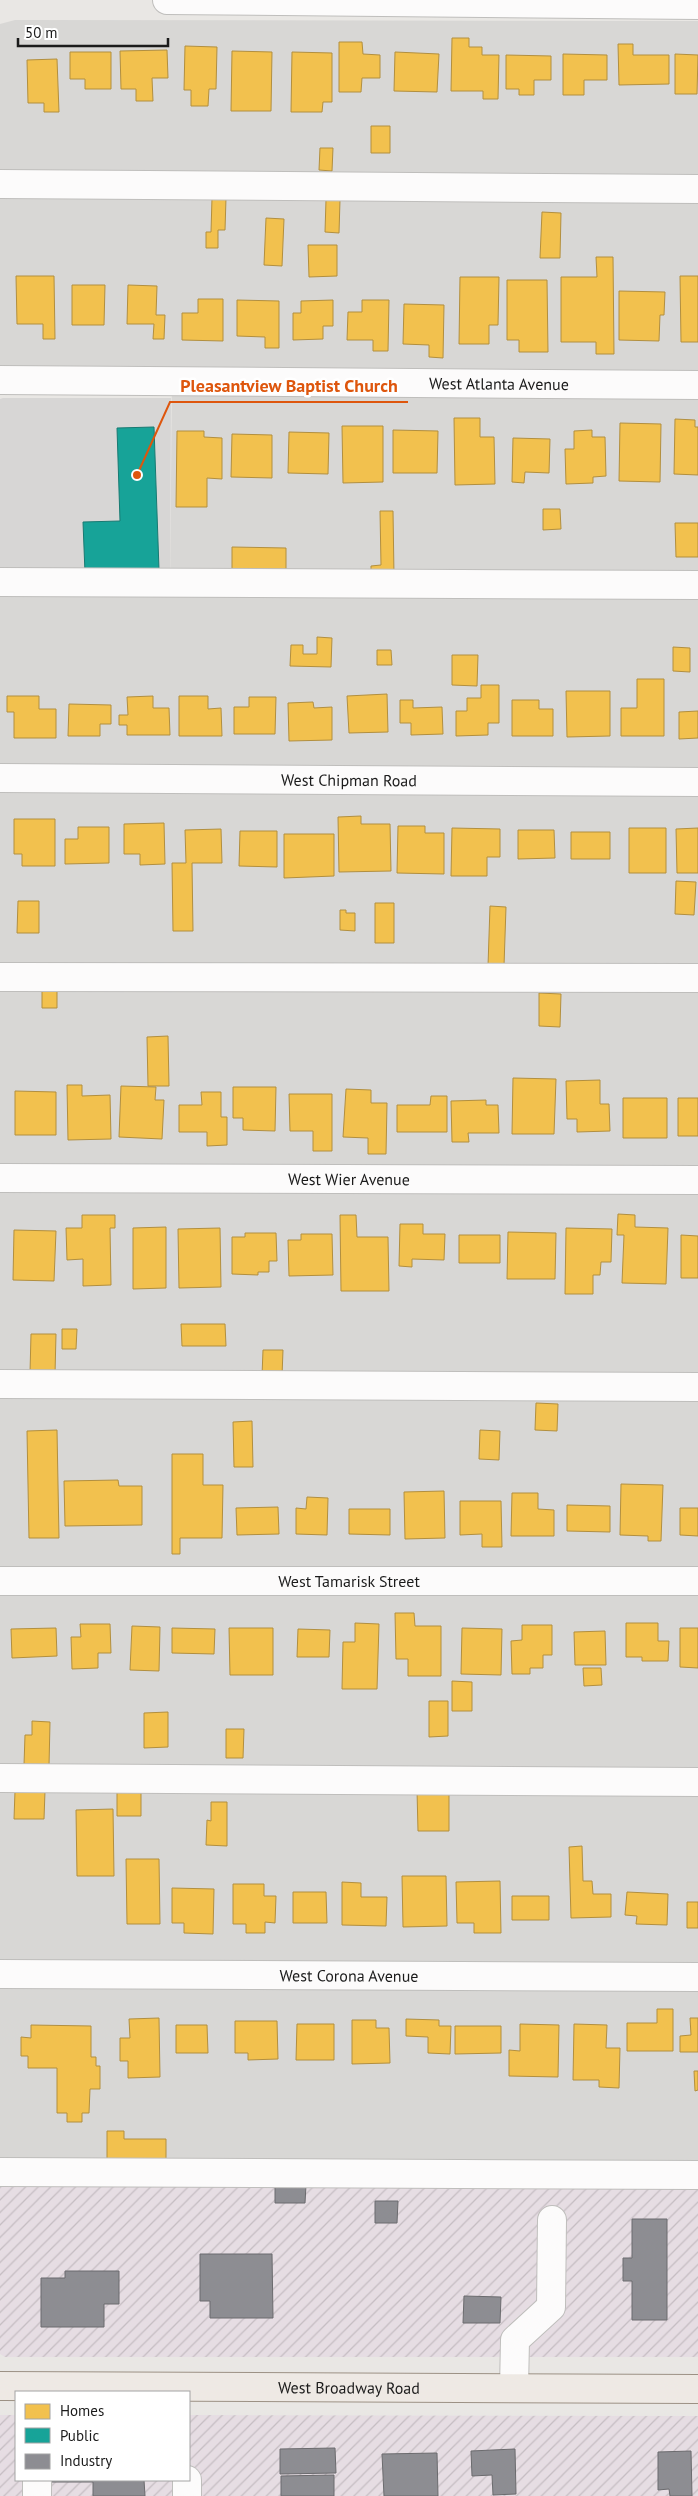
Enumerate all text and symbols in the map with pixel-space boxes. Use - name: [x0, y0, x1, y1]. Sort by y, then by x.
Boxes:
- scale bar: [18, 15, 168, 47]
- text: 50 m: [25, 23, 58, 42]
- callout: Pleasantview Baptist Church: [170, 369, 408, 402]
- street label: West Atlanta Avenue: [429, 373, 569, 394]
- text: Pleasantview Baptist Church: [180, 374, 398, 397]
- street label: West Chipman Road: [281, 770, 417, 790]
- street label: West Wier Avenue: [288, 1169, 410, 1189]
- street label: West Tamarisk Street: [278, 1571, 420, 1591]
- street label: West Corona Avenue: [280, 1965, 418, 1986]
- street label: West Broadway Road: [278, 2377, 420, 2398]
- legend: [15, 2391, 190, 2481]
- text: Homes: [60, 2401, 104, 2420]
- text: Public: [60, 2426, 99, 2445]
- text: Industry: [60, 2451, 112, 2470]

